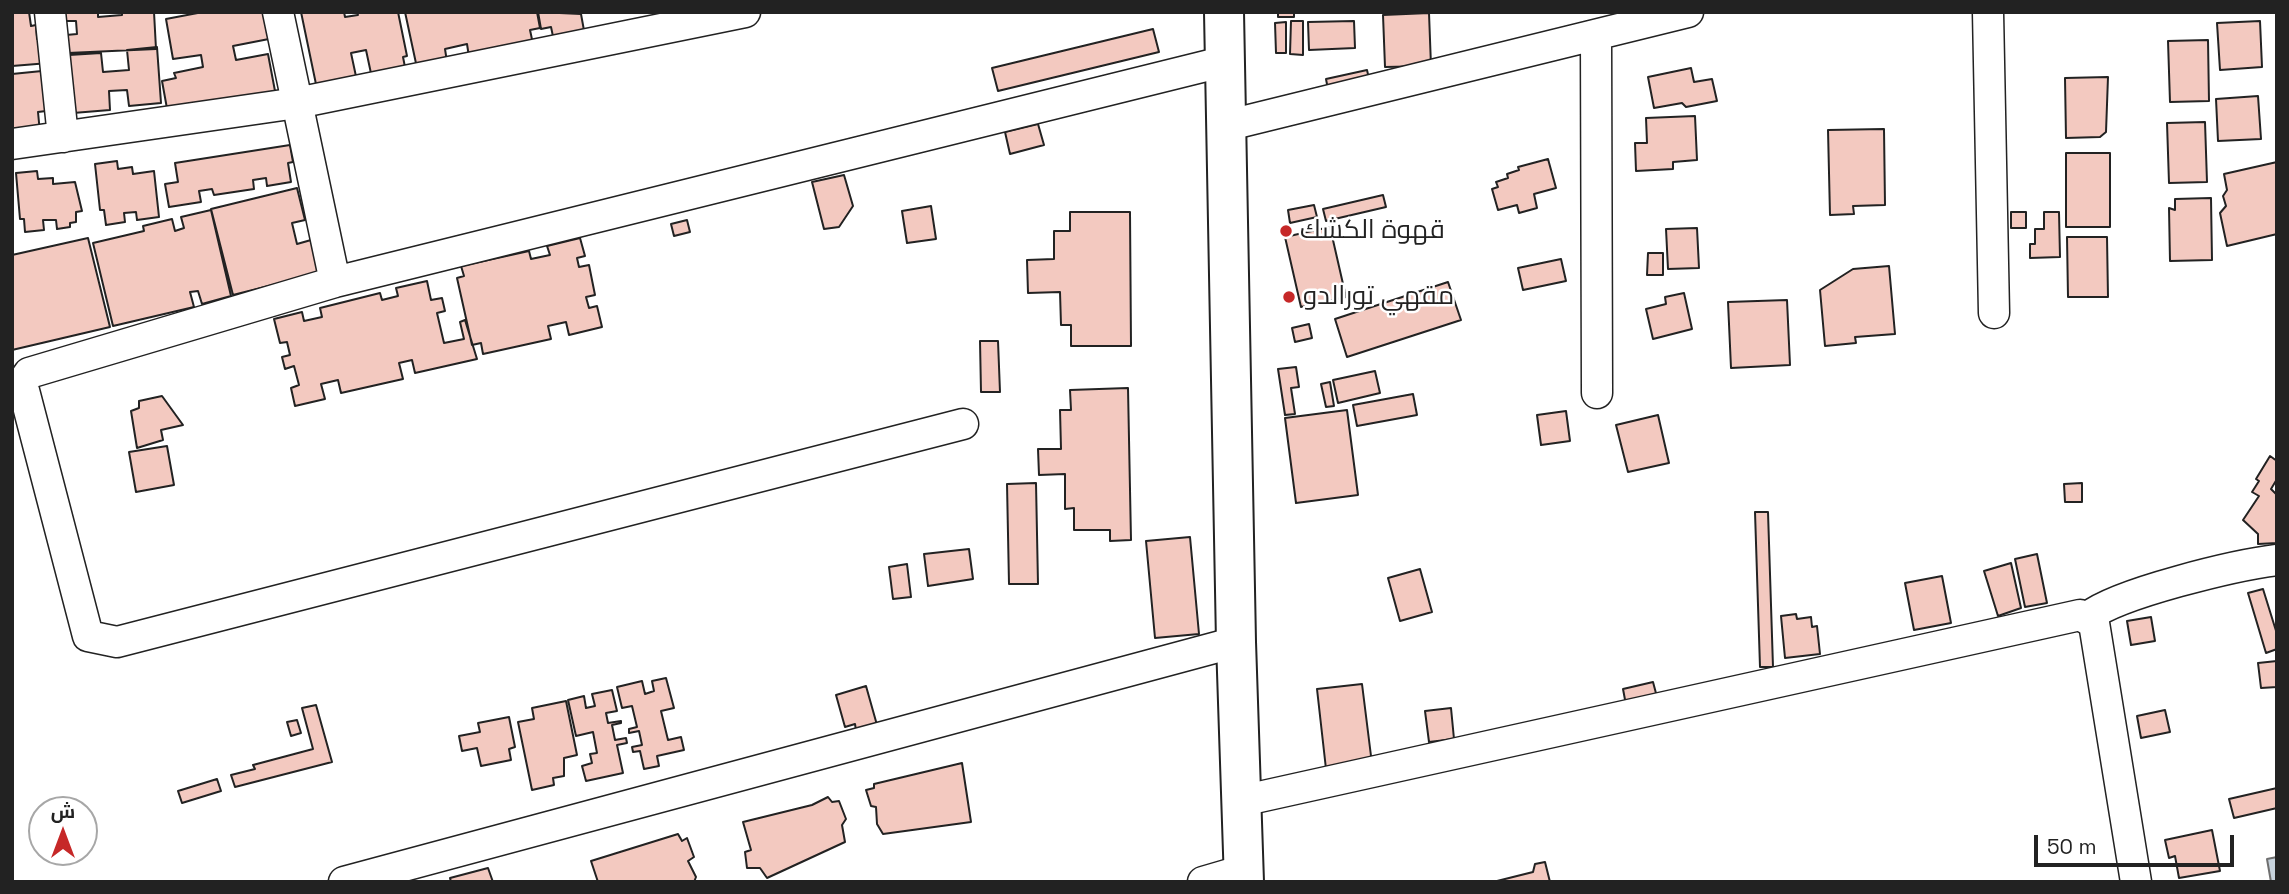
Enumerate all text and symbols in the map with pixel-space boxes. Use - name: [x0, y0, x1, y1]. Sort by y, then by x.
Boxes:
- place label: قهوة الكشك: [1300, 215, 1445, 247]
- marker: قهوة الكشك: [1278, 223, 1294, 239]
- place label: مقهي تورالدو: [1303, 281, 1454, 313]
- marker: مقهي تورالدو: [1281, 289, 1297, 305]
- north arrow: [28, 796, 98, 866]
- text: ش: [51, 799, 75, 824]
- scale bar: [2037, 820, 2236, 864]
- text: 50 m: [2047, 833, 2097, 860]

